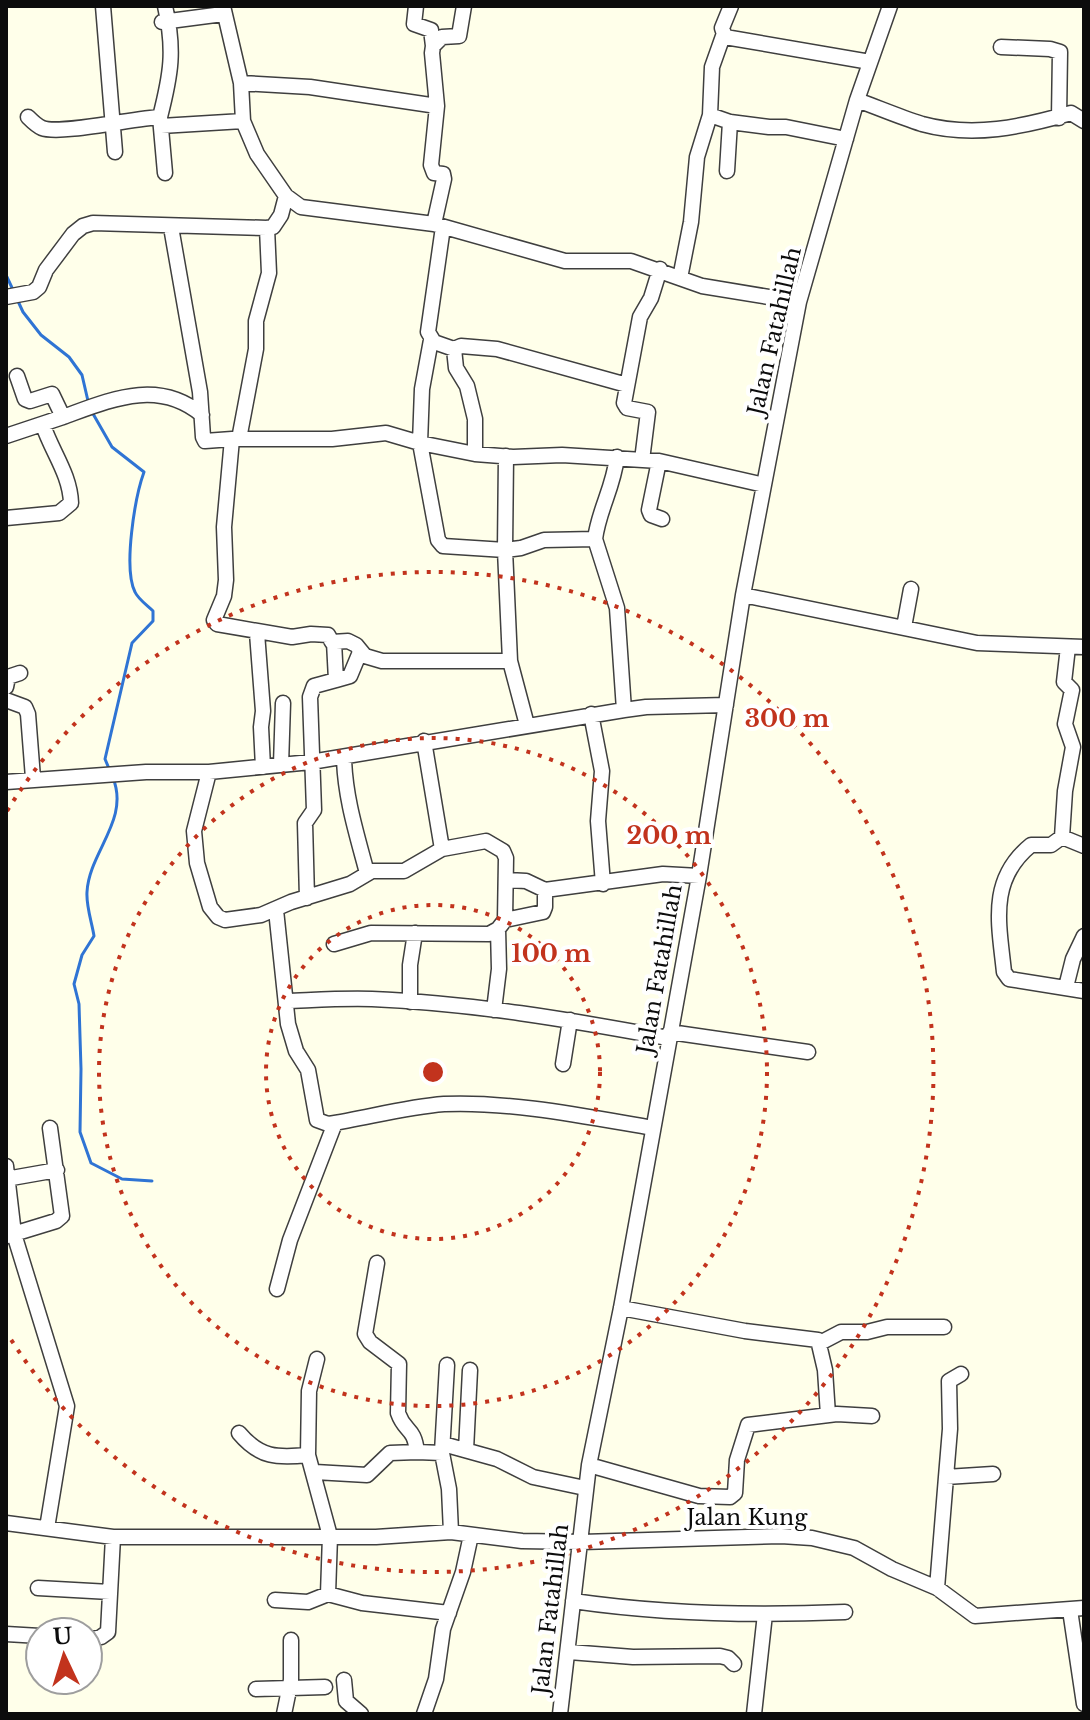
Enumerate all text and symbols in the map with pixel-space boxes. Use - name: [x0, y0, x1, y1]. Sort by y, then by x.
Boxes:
- street label: Jalan Fatahillah: [741, 244, 807, 421]
- text: 300 m: [745, 704, 830, 733]
- text: 200 m: [627, 821, 712, 850]
- street label: Jalan Fatahillah: [631, 882, 688, 1059]
- text: 100 m: [511, 939, 591, 968]
- centre of rings: [419, 1058, 447, 1086]
- street label: Jalan Kung: [684, 1504, 808, 1531]
- street label: Jalan Fatahillah: [526, 1522, 574, 1699]
- north arrow: [24, 1616, 104, 1696]
- text: U: [52, 1622, 74, 1651]

